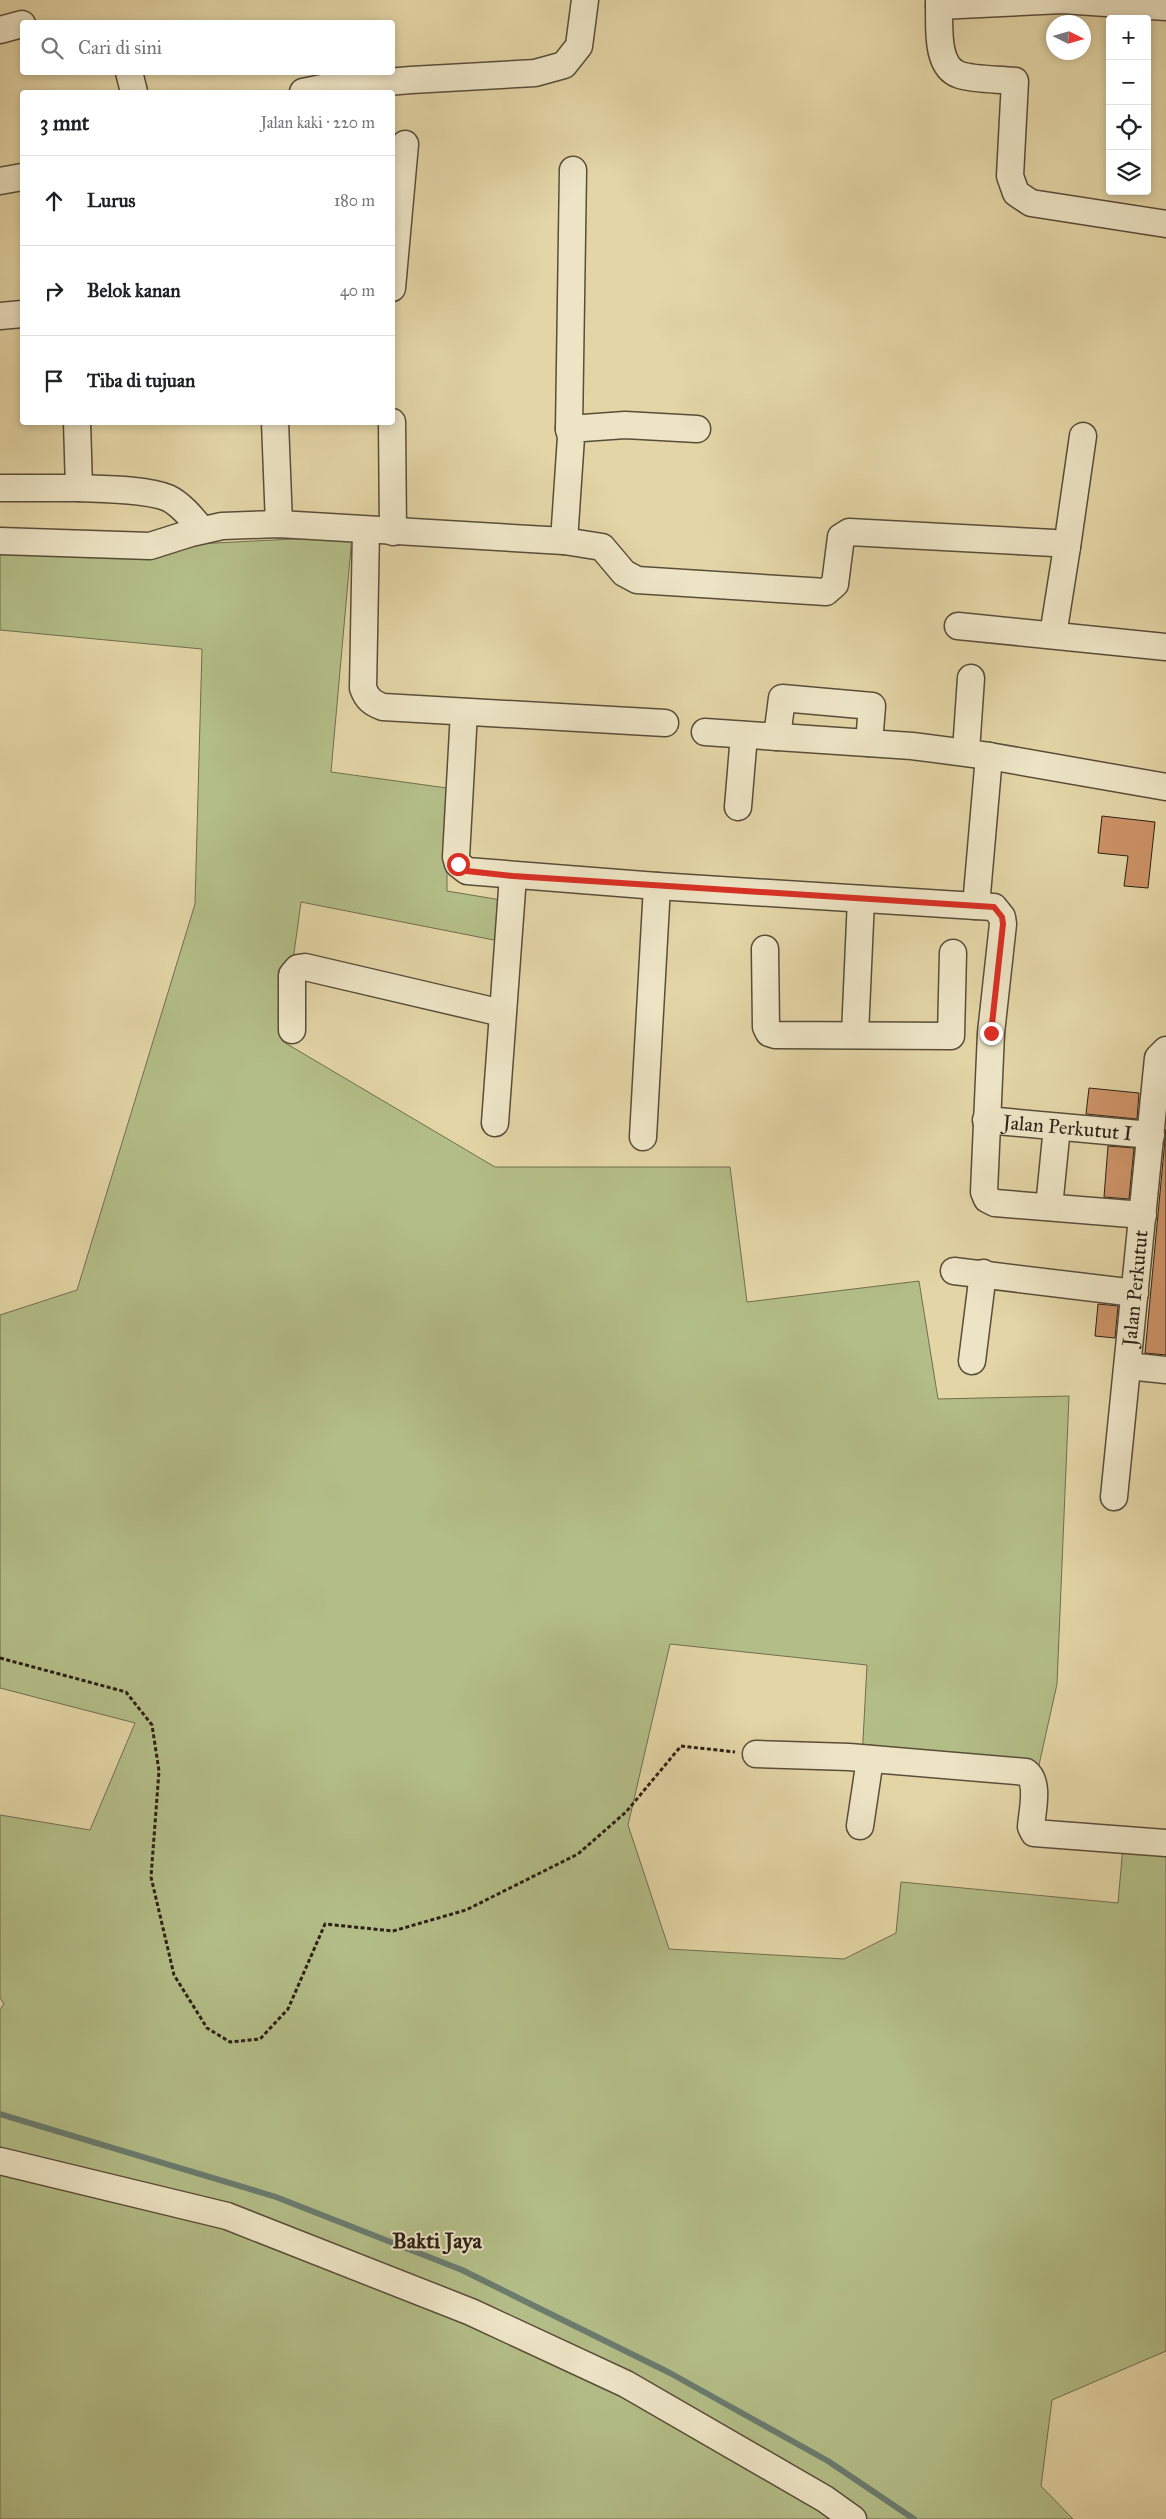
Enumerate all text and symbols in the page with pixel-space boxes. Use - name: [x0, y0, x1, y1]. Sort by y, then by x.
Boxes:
- north arrow: [1046, 15, 1091, 60]
- map controls: [1106, 15, 1151, 195]
- button: +: [1106, 15, 1151, 60]
- search box: [20, 20, 395, 75]
- icon: search: [38, 34, 66, 62]
- text: Cari di sini: [78, 36, 162, 59]
- button: −: [1106, 60, 1151, 105]
- button: locate: [1106, 105, 1151, 150]
- text: 3 mnt: [40, 110, 89, 136]
- text: Jalan kaki · 220 m: [261, 113, 375, 132]
- button: layers: [1106, 150, 1151, 195]
- icon: ahead: [40, 187, 68, 215]
- text: Lurus: [87, 189, 135, 212]
- text: 180 m: [334, 191, 375, 210]
- icon: right: [40, 277, 68, 305]
- text: Belok kanan: [87, 279, 181, 302]
- text: 40 m: [340, 281, 375, 300]
- icon: arrive: [40, 367, 68, 395]
- text: Tiba di tujuan: [87, 369, 195, 392]
- route start: [447, 853, 470, 876]
- route end: [980, 1022, 1003, 1045]
- street label: Jalan Perkutut I: [1000, 1109, 1133, 1145]
- street label: Jalan Perkutut: [1117, 1229, 1153, 1349]
- district label: Bakti Jaya: [392, 2227, 482, 2255]

